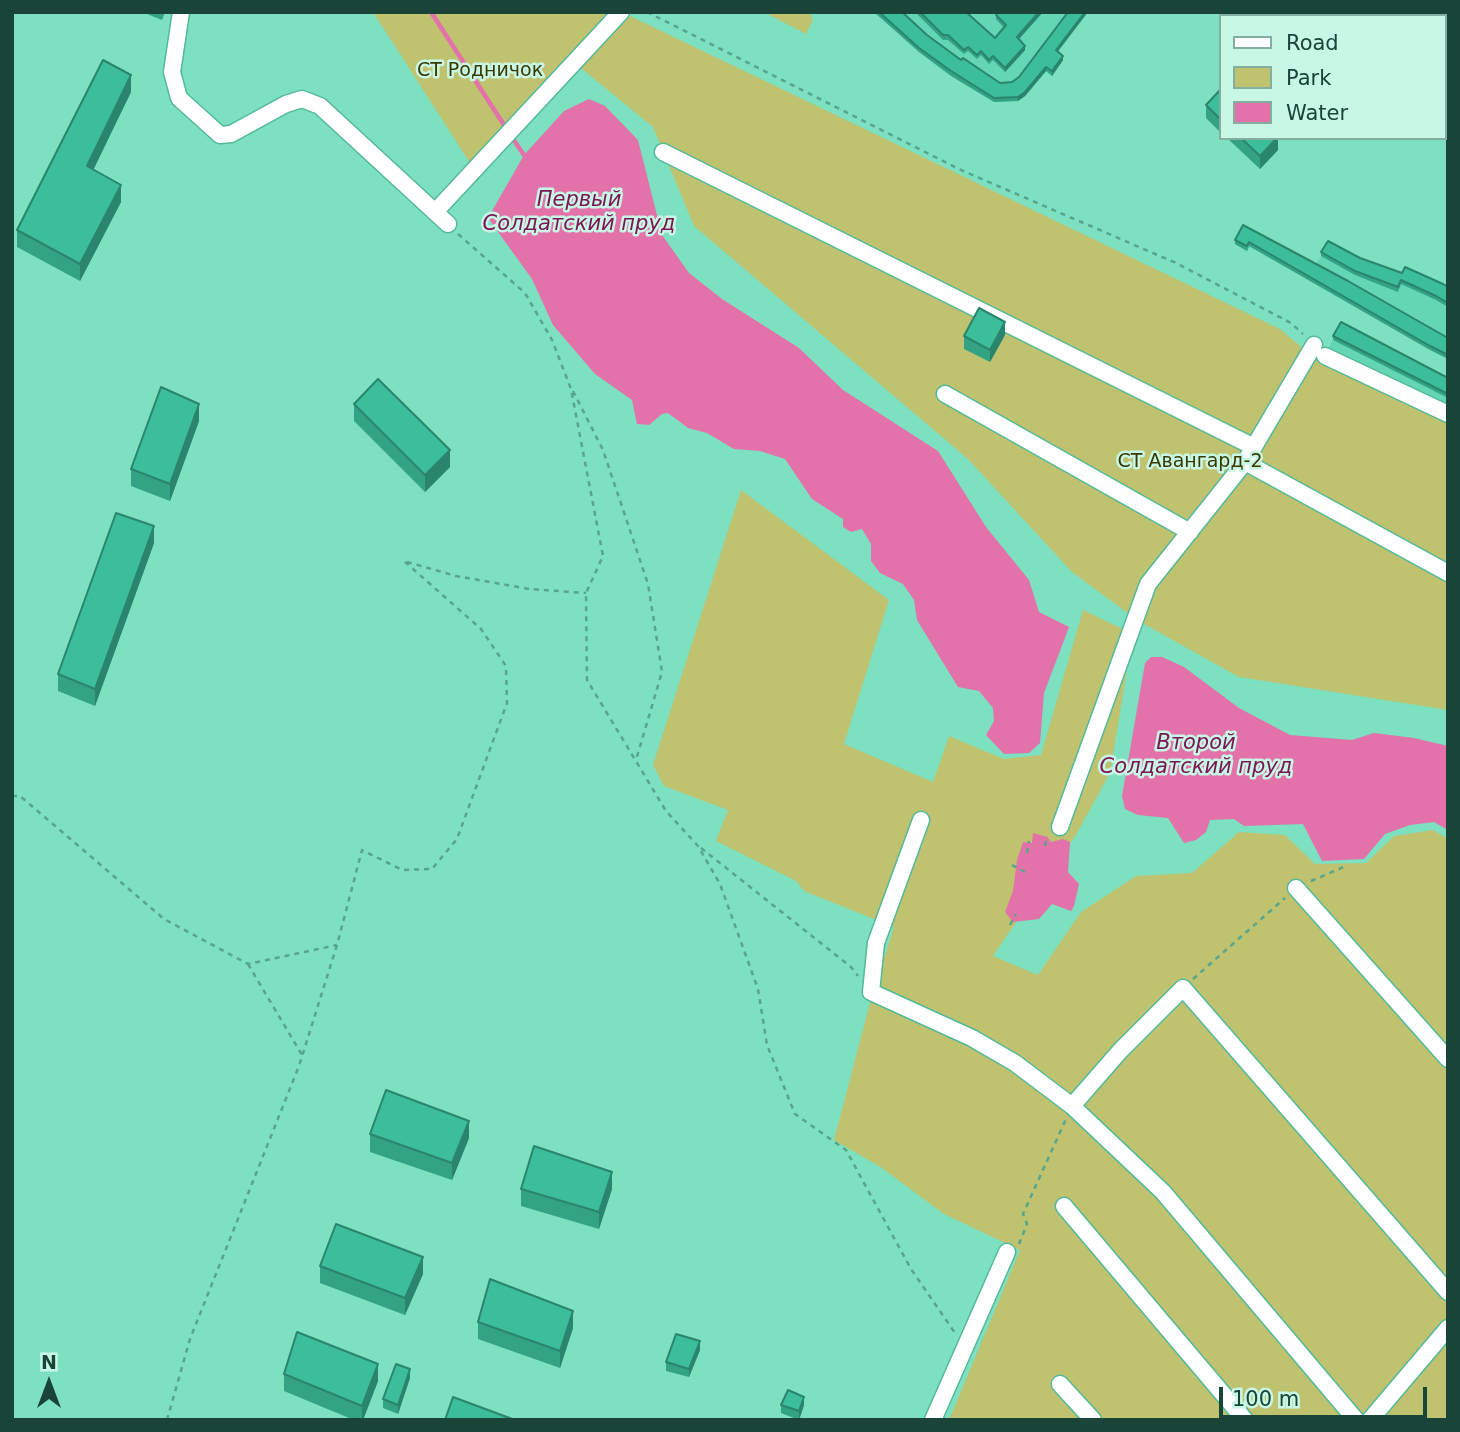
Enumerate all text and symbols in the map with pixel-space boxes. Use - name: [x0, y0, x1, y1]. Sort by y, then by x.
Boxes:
- legend: [1218, 14, 1446, 140]
- text: Road: [1286, 31, 1339, 55]
- park label: СТ Родничок: [417, 60, 543, 82]
- text: Park: [1286, 66, 1331, 90]
- text: Water: [1286, 101, 1348, 125]
- water label: Первый Солдатский пруд: [483, 188, 675, 238]
- park label: СТ Авангард-2: [1118, 451, 1262, 473]
- water label: Второй Солдатский пруд: [1100, 731, 1292, 781]
- north arrow: [14, 1348, 84, 1418]
- text: N: [41, 1351, 57, 1373]
- scale bar: [1222, 1372, 1430, 1416]
- text: 100 m: [1232, 1387, 1299, 1411]

